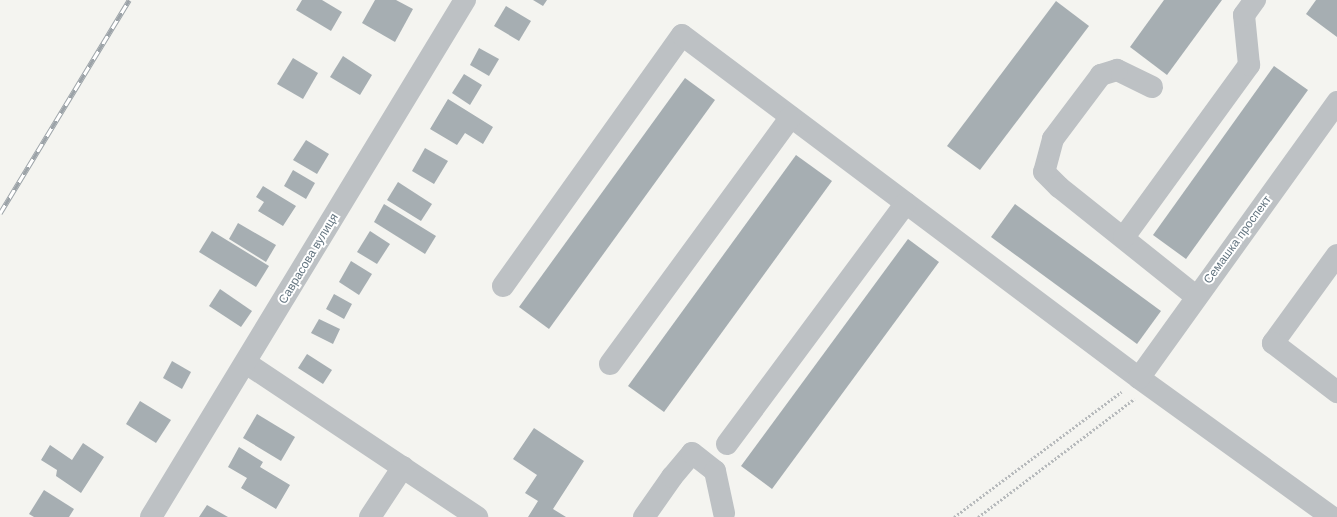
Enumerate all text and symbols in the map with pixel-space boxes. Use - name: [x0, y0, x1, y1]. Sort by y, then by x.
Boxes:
- street label: Семашка проспект: [1201, 193, 1275, 287]
- street label: Саврасова вулиця: [276, 211, 342, 307]

